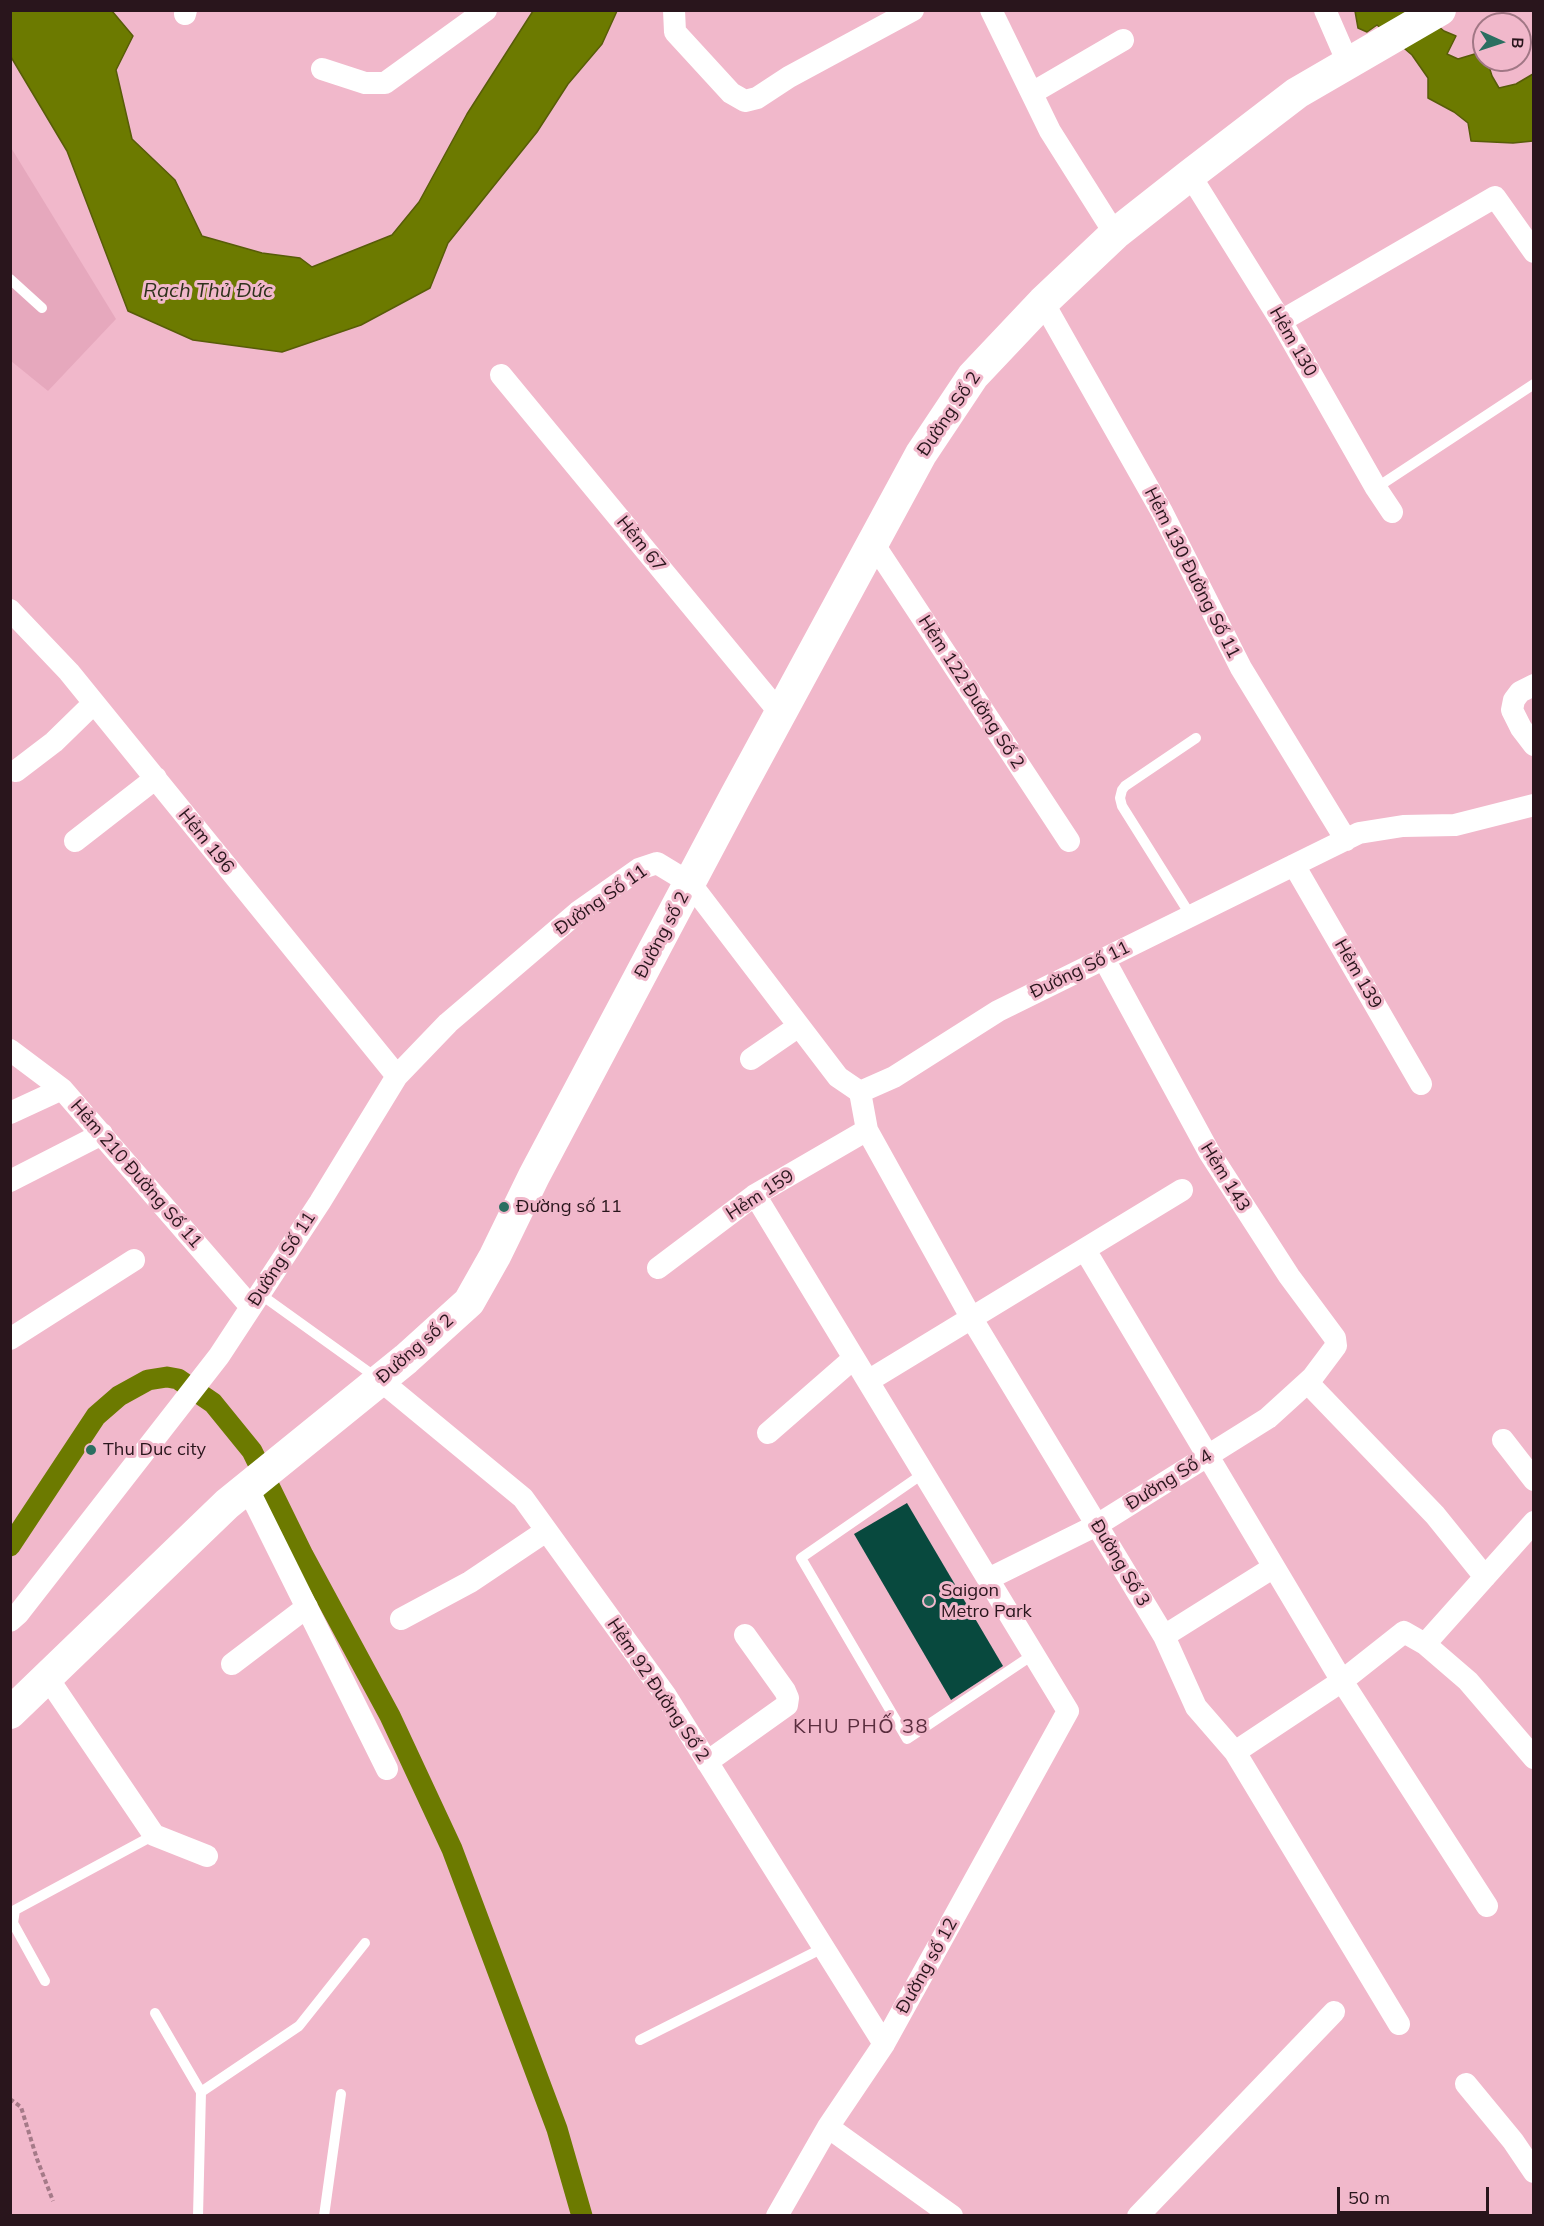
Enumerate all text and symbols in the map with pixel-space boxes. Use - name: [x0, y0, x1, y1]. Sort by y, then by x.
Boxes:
- north arrow: [1472, 12, 1532, 72]
- text: B: [1508, 37, 1528, 49]
- water label: Rạch Thủ Đức: [143, 279, 273, 303]
- street label: Hẻm 130: [1265, 303, 1321, 381]
- street label: Đường Số 2: [913, 368, 985, 460]
- street label: Hẻm 130 Đường Số 11: [1139, 484, 1245, 662]
- street label: Hẻm 67: [612, 512, 670, 576]
- street label: Hẻm 122 Đường Số 2: [913, 611, 1029, 773]
- street label: Hẻm 196: [174, 804, 238, 878]
- street label: Đường Số 11: [551, 860, 651, 940]
- street label: Đường số 2: [630, 888, 694, 982]
- street label: Hẻm 139: [1330, 935, 1386, 1013]
- street label: Đường Số 11: [1027, 937, 1133, 1003]
- street label: Hẻm 210 Đường Số 11: [66, 1096, 206, 1252]
- street label: Hẻm 143: [1196, 1139, 1254, 1215]
- street label: Hẻm 159: [722, 1165, 798, 1225]
- place label: Đường số 11: [516, 1196, 622, 1218]
- marker: Đường số 11: [497, 1200, 511, 1214]
- street label: Đường Số 11: [244, 1208, 320, 1310]
- street label: Đường số 2: [372, 1310, 458, 1388]
- place label: Thu Duc city: [103, 1439, 206, 1461]
- marker: Thu Duc city: [84, 1443, 98, 1457]
- street label: Đường Số 4: [1122, 1445, 1216, 1515]
- street label: Đường Số 3: [1086, 1516, 1154, 1610]
- place label: Saigon Metro Park: [941, 1580, 1032, 1622]
- marker: Saigon Metro Park: [922, 1594, 936, 1608]
- street label: Hẻm 92 Đường Số 2: [602, 1614, 714, 1766]
- district label: KHU PHỐ 38: [793, 1715, 929, 1739]
- street label: Đường số 12: [892, 1915, 962, 2017]
- scale bar: [1340, 2175, 1492, 2213]
- text: 50 m: [1348, 2186, 1390, 2209]

